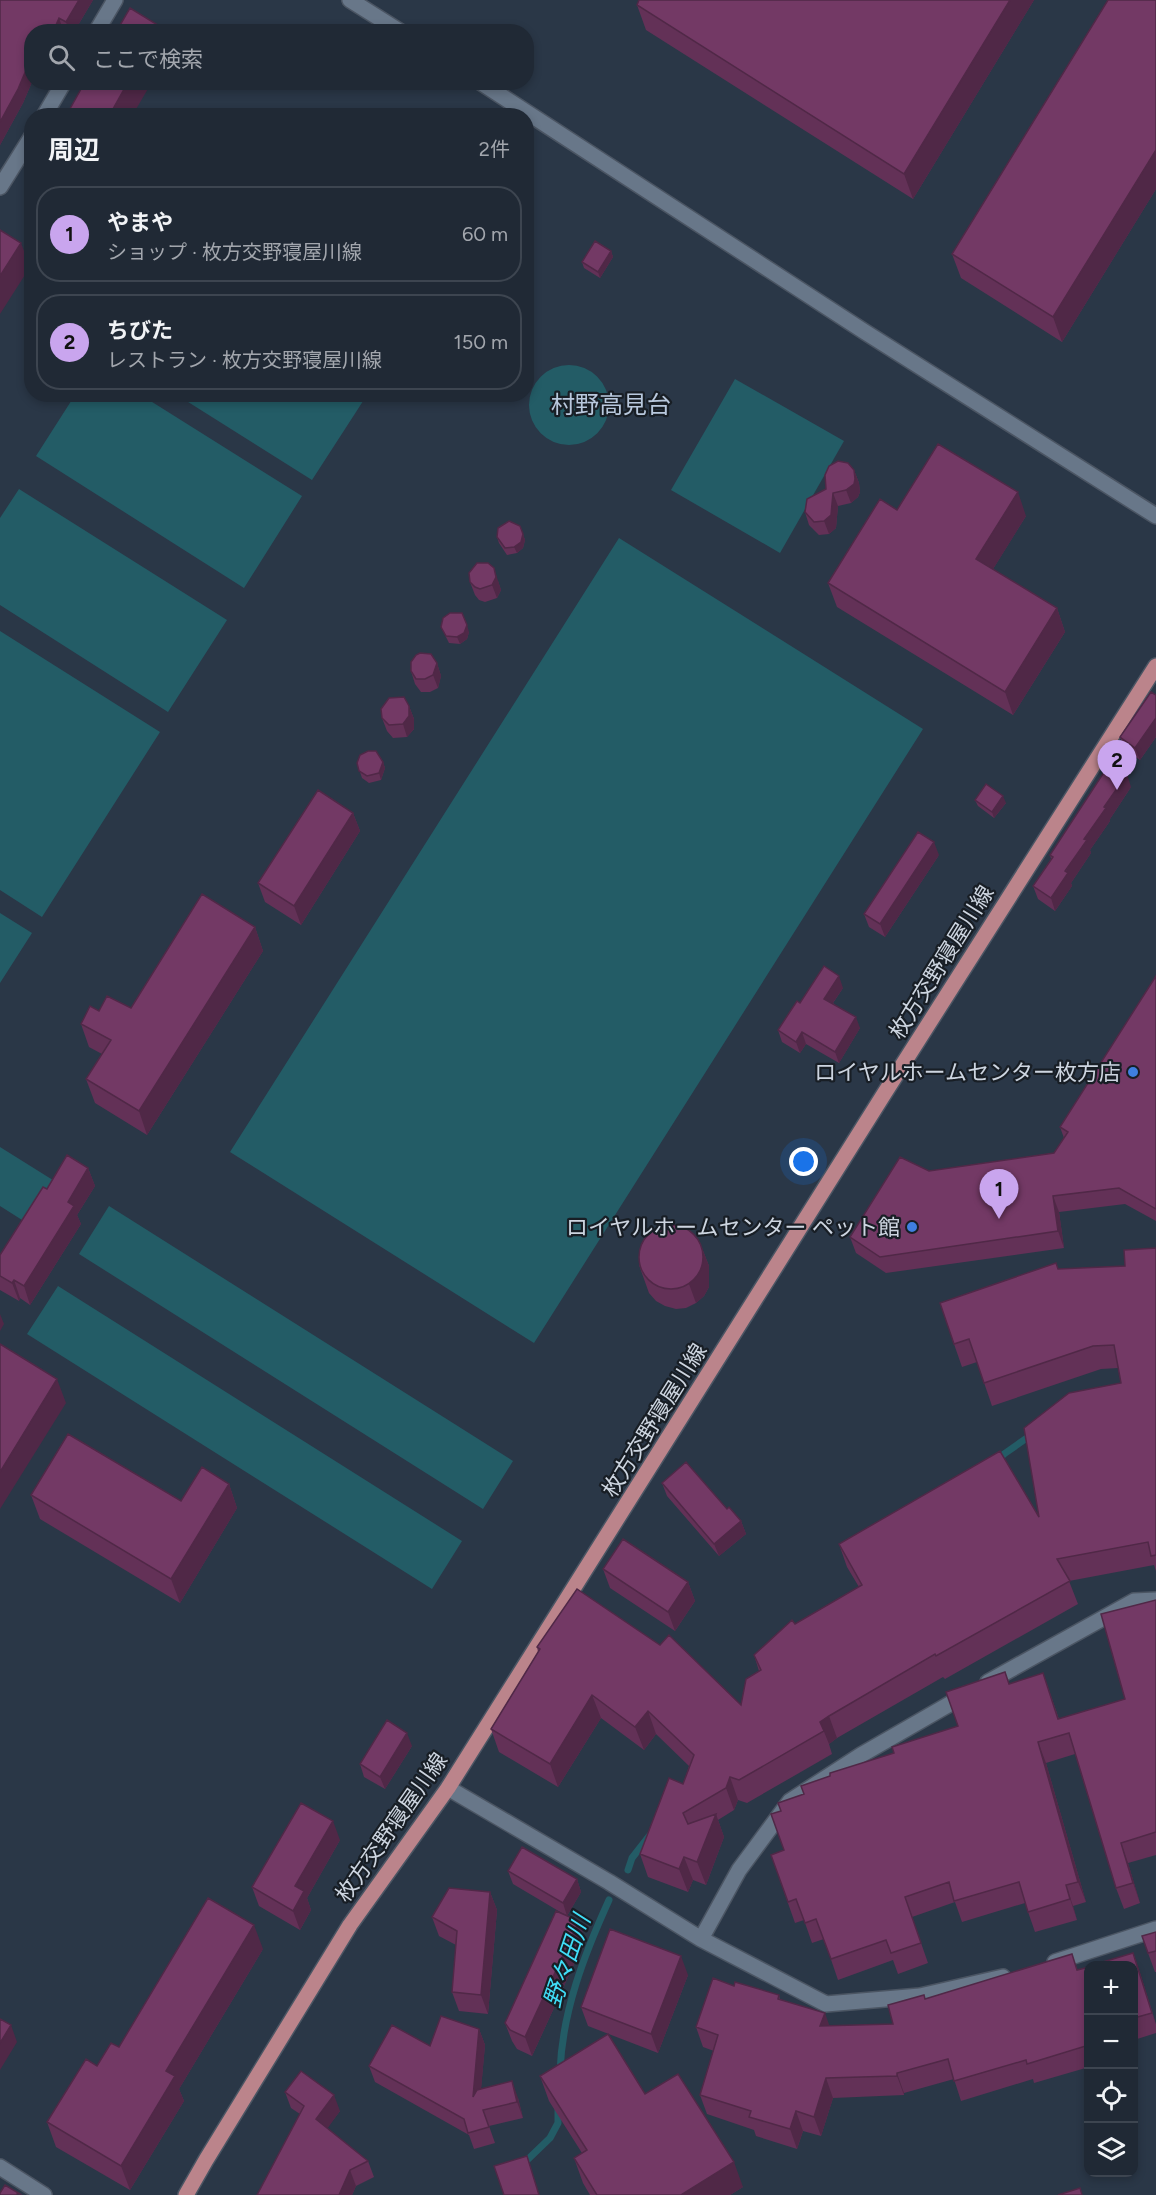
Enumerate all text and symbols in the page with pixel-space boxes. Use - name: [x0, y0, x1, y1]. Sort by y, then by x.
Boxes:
- search box: [24, 24, 534, 90]
- icon: search: [45, 41, 78, 74]
- text: ここで検索: [93, 46, 203, 73]
- text: 周辺: [48, 134, 100, 166]
- text: 2件: [479, 137, 510, 161]
- text: やまや: [107, 209, 173, 236]
- text: 1: [65, 222, 74, 246]
- text: 60 m: [462, 222, 508, 246]
- text: ショップ · 枚方交野寝屋川線: [107, 240, 362, 264]
- text: ちびた: [107, 317, 173, 344]
- text: 2: [64, 330, 75, 354]
- text: 150 m: [453, 330, 508, 354]
- text: レストラン · 枚方交野寝屋川線: [107, 348, 382, 372]
- district label: 村野高見台: [551, 390, 671, 419]
- pin: 2: [1098, 740, 1136, 790]
- street label: 枚方交野寝屋川線: [883, 880, 1000, 1044]
- place label: ロイヤルホームセンター枚方店: [814, 1059, 1121, 1086]
- marker: ロイヤルホームセンター枚方店: [1126, 1065, 1140, 1079]
- your location: [789, 1147, 818, 1176]
- pin: 1: [980, 1170, 1018, 1219]
- place label: ロイヤルホームセンター ペット館: [566, 1214, 900, 1241]
- marker: ロイヤルホームセンター ペット館: [905, 1220, 919, 1234]
- street label: 枚方交野寝屋川線: [596, 1338, 713, 1502]
- street label: 枚方交野寝屋川線: [330, 1747, 453, 1907]
- water label: 野々田川: [537, 1908, 597, 2011]
- map controls: [1084, 1961, 1138, 2177]
- button: +: [1084, 1961, 1138, 2015]
- button: −: [1084, 2015, 1138, 2069]
- button: locate: [1084, 2069, 1138, 2123]
- button: layers: [1084, 2123, 1138, 2177]

